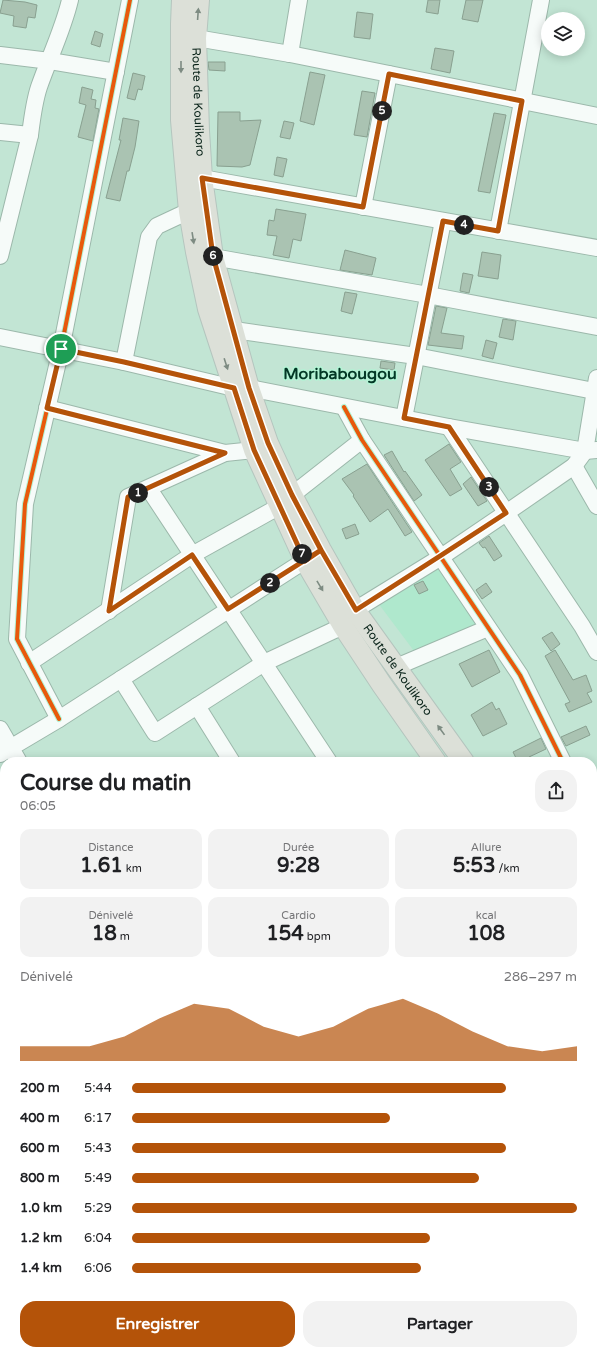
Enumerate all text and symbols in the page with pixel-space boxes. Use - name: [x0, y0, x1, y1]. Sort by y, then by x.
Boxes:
- one-way arrow: [194, 8, 201, 20]
- map controls: [541, 12, 585, 56]
- button: layers: [541, 12, 585, 56]
- street label: Route de Koulikoro: [189, 47, 208, 157]
- one-way arrow: [178, 61, 184, 74]
- pin: 5: [372, 101, 392, 121]
- text: 5: [379, 104, 385, 117]
- pin: 4: [454, 215, 474, 235]
- text: 4: [461, 218, 467, 231]
- one-way arrow: [190, 232, 196, 244]
- pin: 6: [203, 246, 223, 266]
- text: 6: [210, 249, 216, 262]
- pin: [44, 332, 78, 366]
- icon: arrive: [50, 338, 72, 360]
- one-way arrow: [223, 358, 229, 370]
- district label: Moribabougou: [283, 364, 397, 384]
- pin: 3: [479, 477, 499, 497]
- text: 3: [486, 480, 492, 493]
- pin: 1: [128, 483, 148, 503]
- text: 1: [135, 486, 141, 499]
- pin: 7: [292, 544, 312, 564]
- text: 7: [299, 547, 305, 560]
- pin: 2: [260, 573, 280, 593]
- text: 2: [267, 576, 273, 589]
- one-way arrow: [317, 580, 324, 592]
- street label: Route de Koulikoro: [360, 621, 435, 718]
- one-way arrow: [437, 725, 446, 736]
- text: Course du matin: [20, 770, 191, 796]
- button: share: [535, 770, 577, 812]
- text: 06:05: [20, 798, 56, 814]
- text: Distance: [88, 841, 133, 854]
- text: Durée: [283, 841, 314, 854]
- text: Allure: [471, 841, 501, 854]
- text: 1.61: [80, 854, 123, 878]
- text: 9:28: [277, 854, 320, 878]
- text: 5:53: [453, 854, 496, 878]
- text: km: [123, 862, 142, 875]
- text: /km: [496, 862, 520, 875]
- text: Dénivelé: [88, 909, 133, 922]
- text: Cardio: [281, 909, 316, 922]
- text: kcal: [476, 909, 497, 922]
- text: 18: [92, 922, 117, 946]
- text: 154: [266, 922, 304, 946]
- text: 108: [467, 922, 505, 946]
- text: m: [117, 930, 130, 943]
- text: bpm: [304, 930, 331, 943]
- text: Dénivelé: [20, 969, 73, 985]
- text: 286–297 m: [504, 969, 577, 985]
- text: 200 m: [20, 1080, 60, 1096]
- text: 5:44: [84, 1080, 112, 1096]
- text: 400 m: [20, 1110, 60, 1126]
- text: 6:17: [84, 1110, 112, 1126]
- text: 600 m: [20, 1140, 60, 1156]
- text: 5:43: [84, 1140, 112, 1156]
- text: 800 m: [20, 1170, 60, 1186]
- text: 5:49: [84, 1170, 112, 1186]
- text: 1.0 km: [20, 1200, 62, 1216]
- text: 5:29: [84, 1200, 112, 1216]
- text: 1.2 km: [20, 1230, 62, 1246]
- text: 6:04: [84, 1230, 112, 1246]
- text: 1.4 km: [20, 1260, 62, 1276]
- text: 6:06: [84, 1260, 112, 1276]
- button: Enregistrer: [20, 1301, 295, 1347]
- button: Partager: [303, 1301, 577, 1347]

